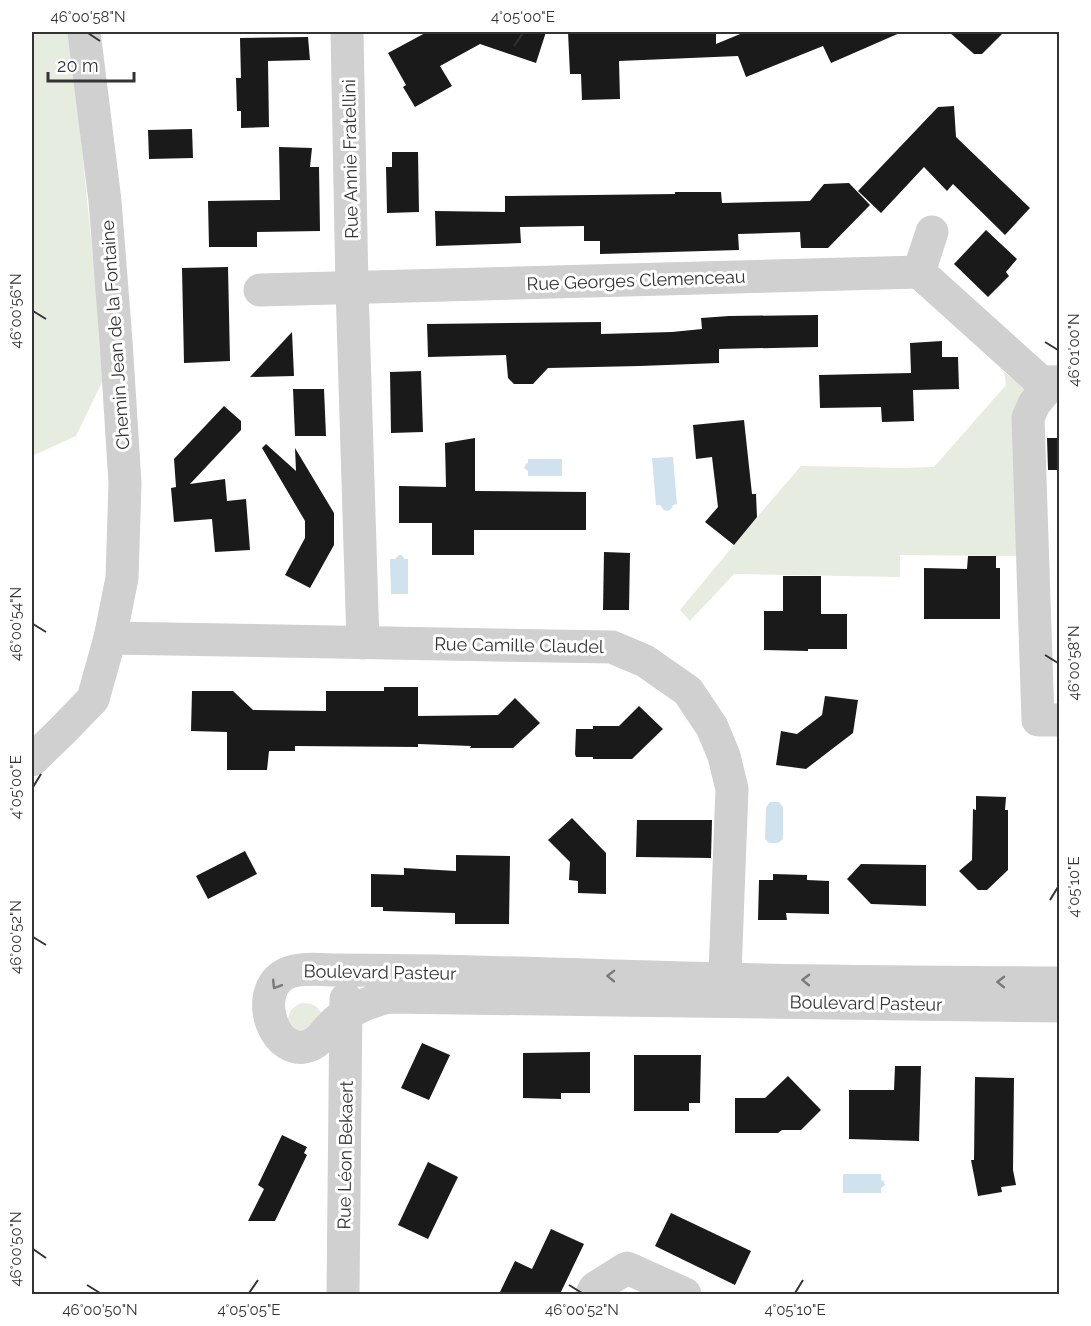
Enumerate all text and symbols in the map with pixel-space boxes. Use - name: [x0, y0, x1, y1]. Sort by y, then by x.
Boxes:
- text: 46°00'58"N: [51, 8, 125, 26]
- text: 4°05'00"E: [491, 8, 555, 26]
- scale bar: [48, 45, 134, 83]
- text: 20 m: [57, 55, 99, 76]
- street label: Rue Annie Fratellini: [338, 79, 362, 239]
- street label: Chemin Jean de la Fontaine: [96, 219, 133, 450]
- street label: Rue Georges Clemenceau: [526, 266, 746, 294]
- text: 46°00'56"N: [7, 273, 25, 349]
- text: 46°01'00"N: [1065, 313, 1083, 387]
- text: 46°00'54"N: [7, 587, 25, 661]
- text: 46°00'58"N: [1065, 626, 1083, 700]
- street label: Rue Camille Claudel: [434, 633, 604, 657]
- text: 4°05'00"E: [7, 755, 25, 819]
- text: 4°05'10"E: [1065, 856, 1083, 918]
- text: 46°00'52"N: [7, 900, 25, 974]
- street label: Boulevard Pasteur: [303, 960, 457, 984]
- one-way arrow: [607, 970, 616, 983]
- one-way arrow: [802, 974, 811, 986]
- one-way arrow: [997, 976, 1006, 988]
- one-way arrow: [271, 979, 283, 989]
- street label: Boulevard Pasteur: [789, 991, 943, 1015]
- street label: Rue Léon Bekaert: [333, 1080, 357, 1230]
- text: 46°00'50"N: [7, 1211, 25, 1287]
- text: 46°00'50"N: [62, 1301, 138, 1319]
- text: 4°05'05"E: [218, 1301, 280, 1319]
- text: 46°00'52"N: [545, 1301, 619, 1319]
- text: 4°05'10"E: [764, 1301, 826, 1319]

